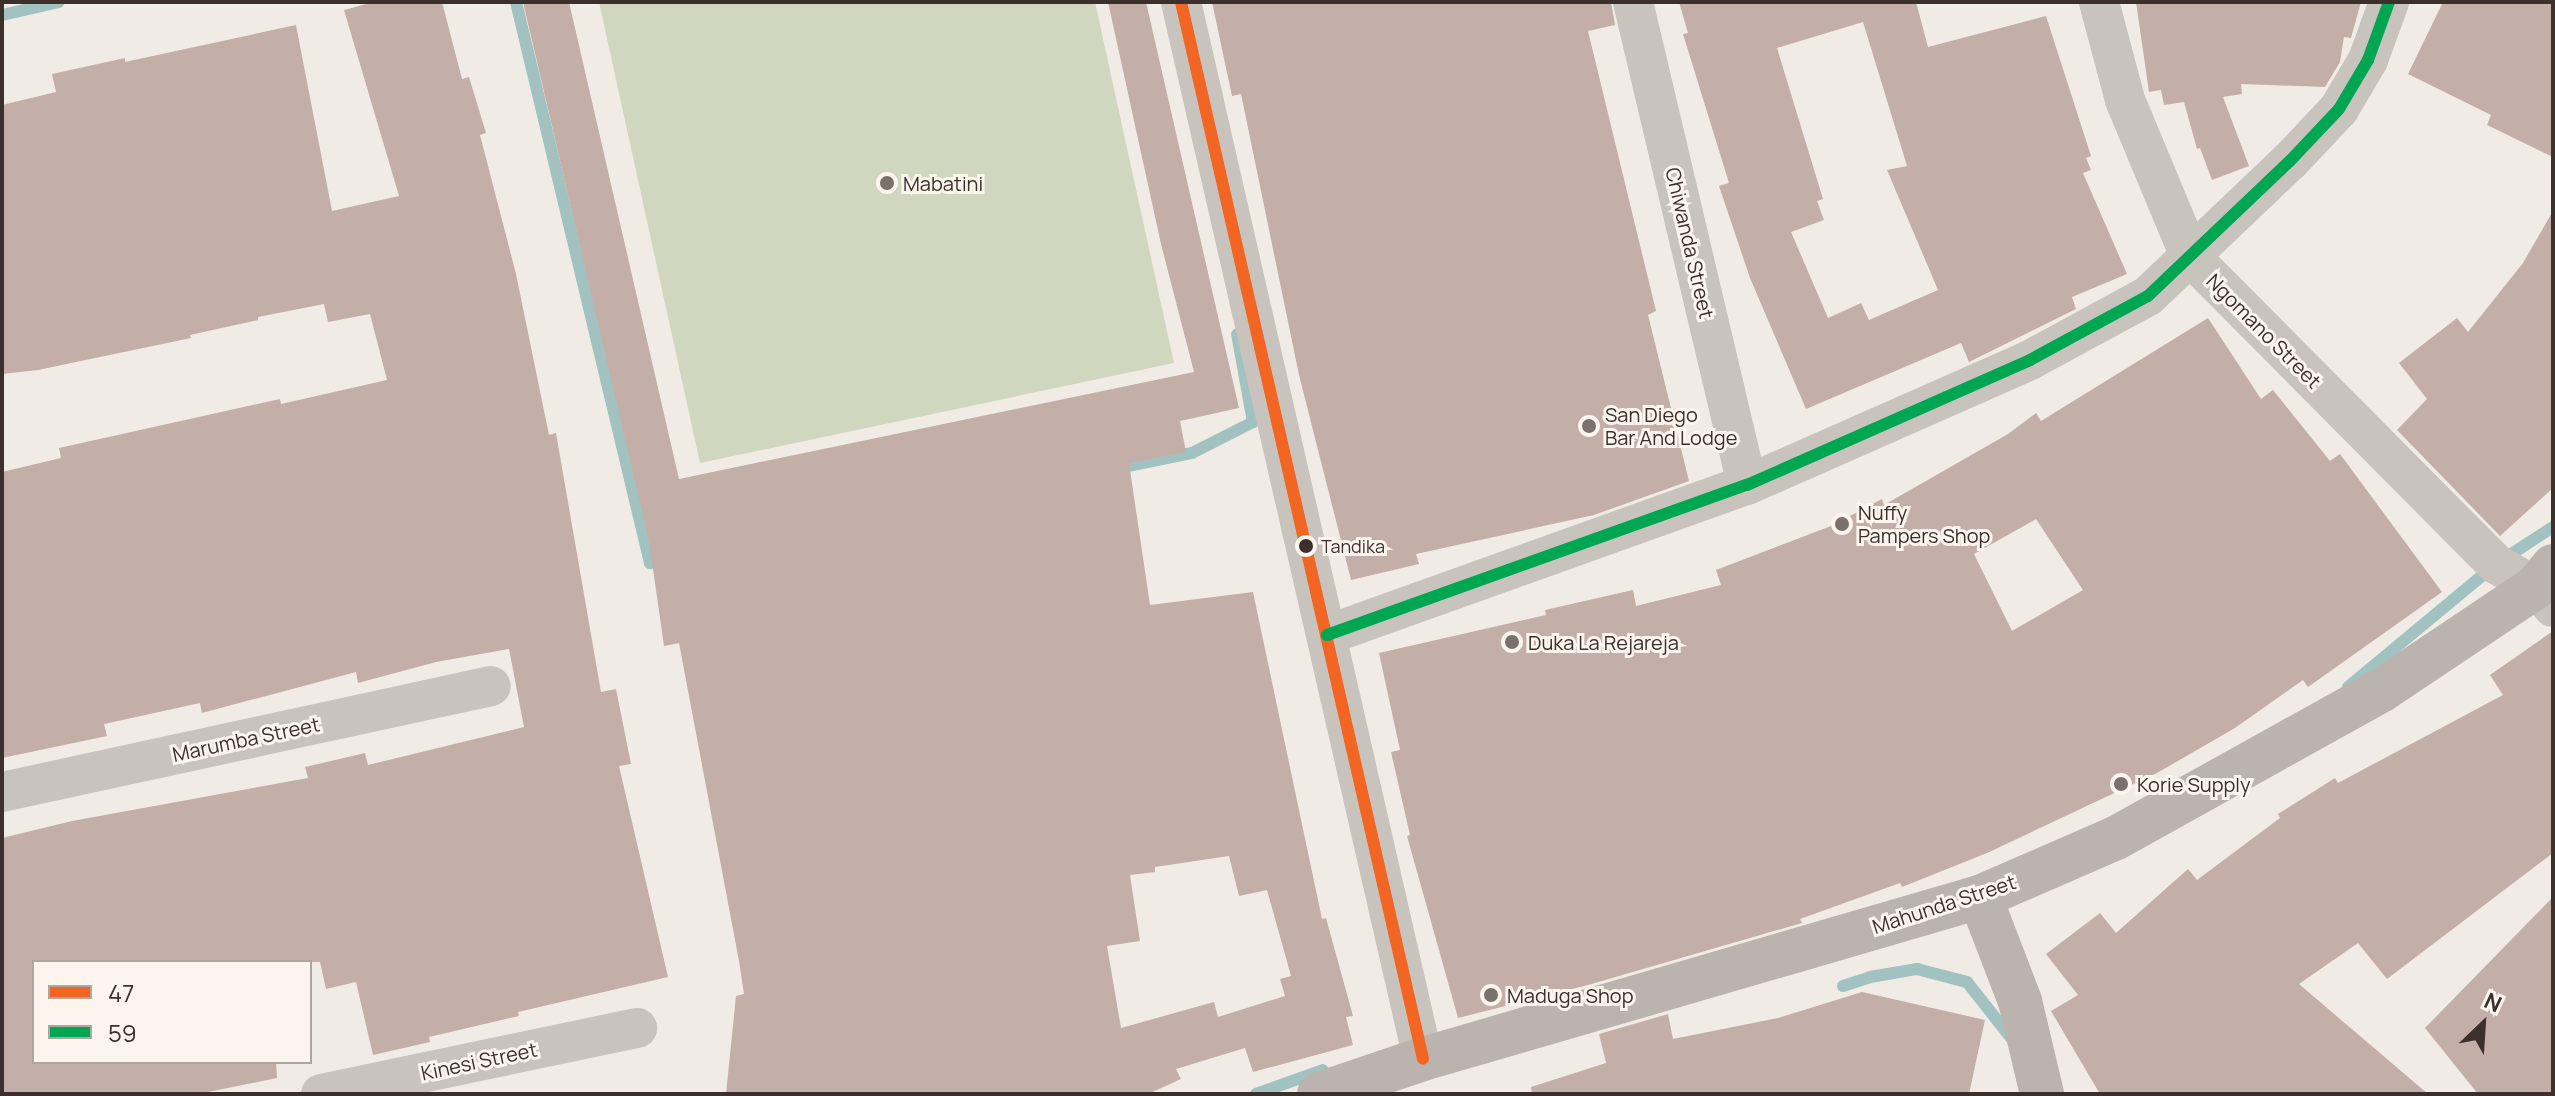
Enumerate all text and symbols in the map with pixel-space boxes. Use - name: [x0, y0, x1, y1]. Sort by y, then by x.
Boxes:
- street label: Chiwanda Street: [1661, 165, 1719, 321]
- place label: Mabatini: [903, 171, 983, 195]
- marker: Mabatini: [878, 174, 896, 192]
- street label: Ngomano Street: [2202, 269, 2326, 393]
- place label: San Diego Bar And Lodge: [1605, 402, 1737, 449]
- marker: San Diego Bar And Lodge: [1580, 417, 1598, 435]
- place label: Nuffy Pampers Shop: [1858, 500, 1990, 547]
- marker: Nuffy Pampers Shop: [1833, 515, 1851, 533]
- place label: Tandika: [1321, 535, 1385, 557]
- marker: Tandika: [1298, 538, 1314, 554]
- place label: Duka La Rejareja: [1528, 630, 1679, 654]
- marker: Duka La Rejareja: [1503, 633, 1521, 651]
- street label: Marumba Street: [170, 712, 322, 766]
- place label: Korie Supply: [2137, 772, 2251, 796]
- marker: Korie Supply: [2112, 775, 2130, 793]
- street label: Mahunda Street: [1869, 870, 2019, 938]
- legend: [32, 960, 312, 1064]
- text: 47: [108, 976, 134, 1009]
- place label: Maduga Shop: [1507, 983, 1633, 1007]
- north arrow: [2443, 984, 2523, 1064]
- text: N: [2480, 985, 2507, 1019]
- marker: Maduga Shop: [1482, 986, 1500, 1004]
- text: 59: [108, 1016, 137, 1049]
- street label: Kinesi Street: [419, 1037, 539, 1085]

